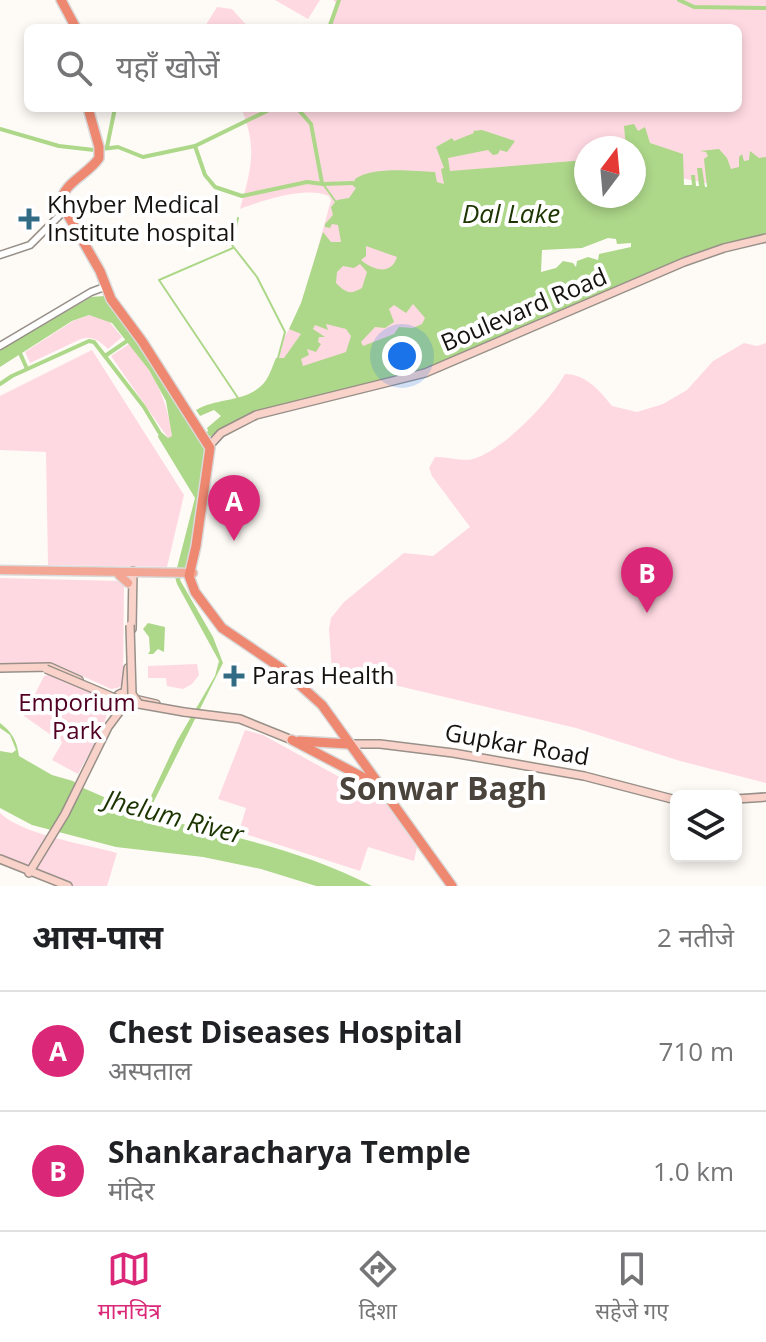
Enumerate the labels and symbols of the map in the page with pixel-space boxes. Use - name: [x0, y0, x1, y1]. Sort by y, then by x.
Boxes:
- north arrow: [574, 136, 646, 208]
- place label: Khyber Medical Institute hospital: [47, 187, 235, 248]
- water label: Dal Lake: [462, 195, 560, 231]
- marker: Khyber Medical Institute hospital: [18, 208, 40, 230]
- street label: Boulevard Road: [435, 259, 612, 358]
- your location: [382, 336, 422, 376]
- pin: A: [208, 475, 260, 541]
- pin: B: [621, 547, 673, 613]
- place label: Paras Health: [252, 658, 394, 691]
- marker: Paras Health: [223, 665, 245, 687]
- park label: Emporium Park: [18, 685, 136, 746]
- street label: Gupkar Road: [442, 715, 592, 772]
- district label: Sonwar Bagh: [339, 766, 547, 809]
- water label: Jhelum River: [96, 779, 249, 852]

